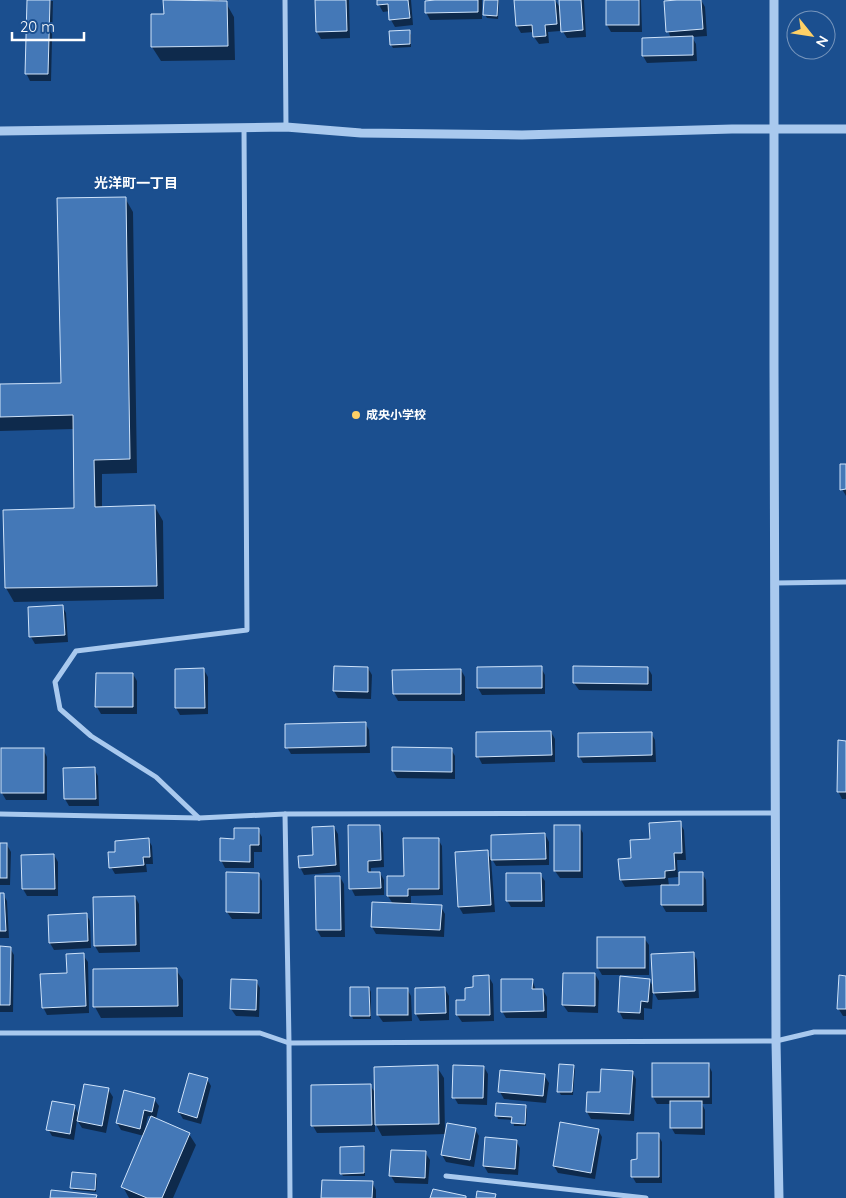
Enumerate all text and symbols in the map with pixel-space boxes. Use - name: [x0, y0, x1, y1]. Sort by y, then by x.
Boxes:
- scale bar: [12, 10, 85, 42]
- north arrow: [786, 10, 836, 60]
- text: 20 m: [20, 17, 55, 36]
- text: N: [812, 33, 833, 50]
- district label: 光洋町一丁目: [94, 174, 178, 192]
- place label: 成央小学校: [366, 407, 426, 422]
- marker: 成央小学校: [350, 409, 362, 421]

